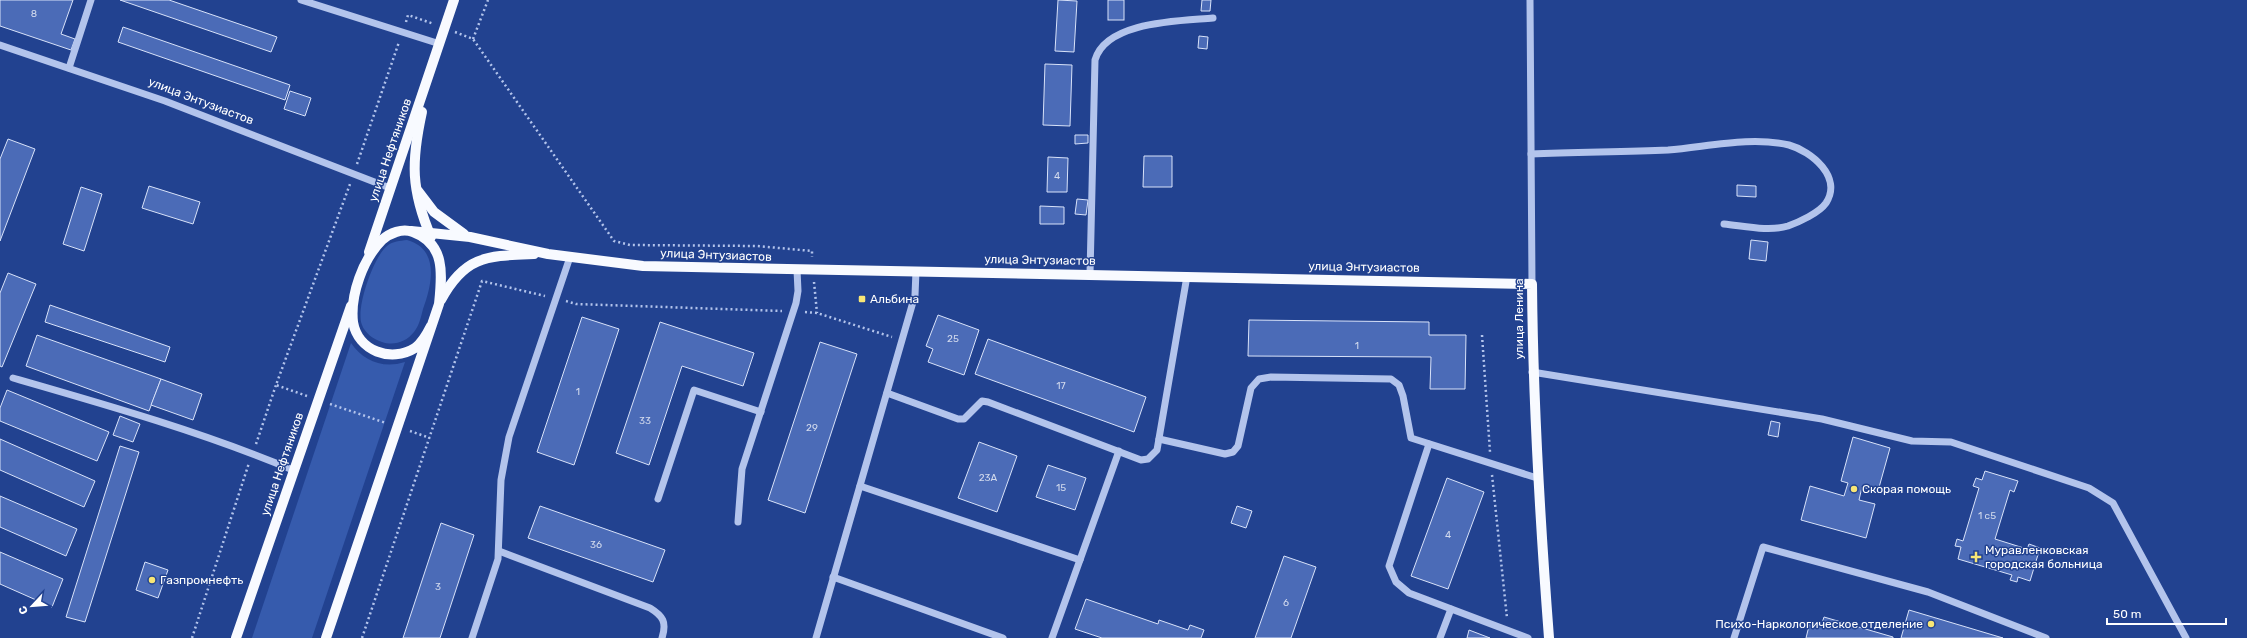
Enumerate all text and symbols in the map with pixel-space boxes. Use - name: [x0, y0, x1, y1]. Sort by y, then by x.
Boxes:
- house number: 8: [31, 8, 37, 20]
- street label: улица Энтузиастов: [146, 74, 256, 128]
- street label: улица Нефтяников: [366, 96, 414, 204]
- house number: 4: [1054, 170, 1060, 182]
- street label: улица Энтузиастов: [660, 246, 772, 264]
- street label: улица Энтузиастов: [984, 252, 1096, 268]
- street label: улица Энтузиастов: [1308, 259, 1420, 275]
- street label: улица Ленина: [1512, 278, 1526, 360]
- place label: Альбина: [870, 292, 919, 306]
- marker: Альбина: [857, 294, 867, 304]
- house number: 25: [947, 333, 959, 345]
- house number: 1: [1355, 340, 1359, 352]
- house number: 17: [1056, 380, 1066, 392]
- house number: 1: [576, 386, 580, 398]
- street label: улица Нефтяников: [258, 410, 306, 518]
- house number: 33: [639, 415, 651, 427]
- house number: 29: [806, 422, 818, 434]
- house number: 23А: [979, 472, 998, 484]
- house number: 15: [1056, 482, 1066, 494]
- place label: Скорая помощь: [1862, 482, 1951, 496]
- marker: Скорая помощь: [1849, 484, 1859, 494]
- house number: 1 с5: [1978, 510, 1996, 522]
- house number: 4: [1445, 529, 1451, 541]
- house number: 36: [590, 539, 602, 551]
- place label: Муравленковская городская больница: [1985, 543, 2103, 571]
- marker: Муравленковская городская больница: [1970, 551, 1982, 563]
- place label: Газпромнефть: [160, 573, 243, 587]
- marker: Газпромнефть: [147, 575, 157, 585]
- house number: 3: [435, 581, 441, 593]
- north arrow: [12, 586, 52, 626]
- house number: 6: [1283, 597, 1289, 609]
- scale bar: [2107, 600, 2226, 626]
- text: С: [16, 604, 31, 616]
- text: 50 m: [2113, 607, 2141, 621]
- place label: Психо-Наркологическое отделение: [1715, 617, 1923, 631]
- marker: Психо-Наркологическое отделение: [1926, 619, 1936, 629]

